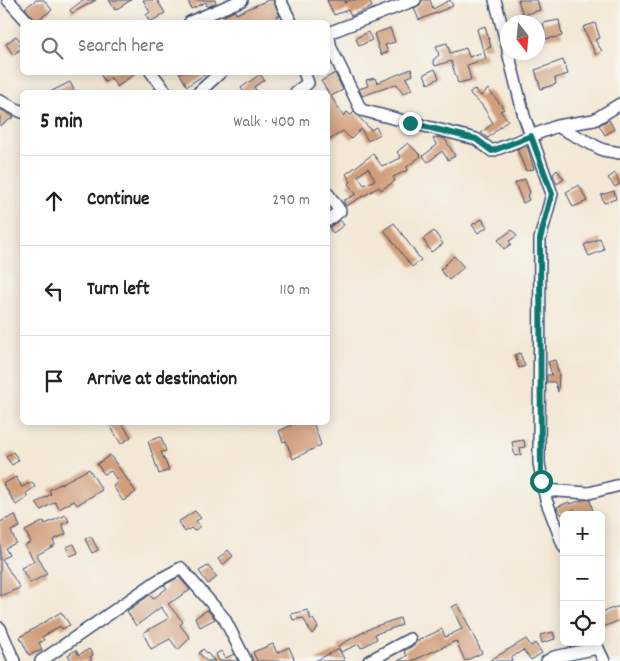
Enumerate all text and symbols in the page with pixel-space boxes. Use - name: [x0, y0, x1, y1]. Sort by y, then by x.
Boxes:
- north arrow: [500, 15, 545, 60]
- search box: [20, 20, 330, 75]
- icon: search: [38, 34, 66, 62]
- text: Search here: [78, 34, 164, 61]
- text: 5 min: [40, 108, 83, 138]
- text: Walk · 400 m: [233, 111, 310, 134]
- route end: [399, 112, 422, 135]
- icon: ahead: [40, 187, 68, 215]
- text: Continue: [87, 187, 149, 214]
- text: 290 m: [272, 189, 310, 212]
- icon: left: [40, 277, 68, 305]
- text: Turn left: [87, 277, 150, 304]
- text: 110 m: [280, 279, 310, 302]
- icon: arrive: [40, 367, 68, 395]
- text: Arrive at destination: [87, 367, 237, 394]
- route start: [530, 470, 553, 493]
- map controls: [560, 511, 605, 646]
- button: +: [560, 511, 605, 556]
- button: −: [560, 556, 605, 601]
- button: locate: [560, 601, 605, 646]

